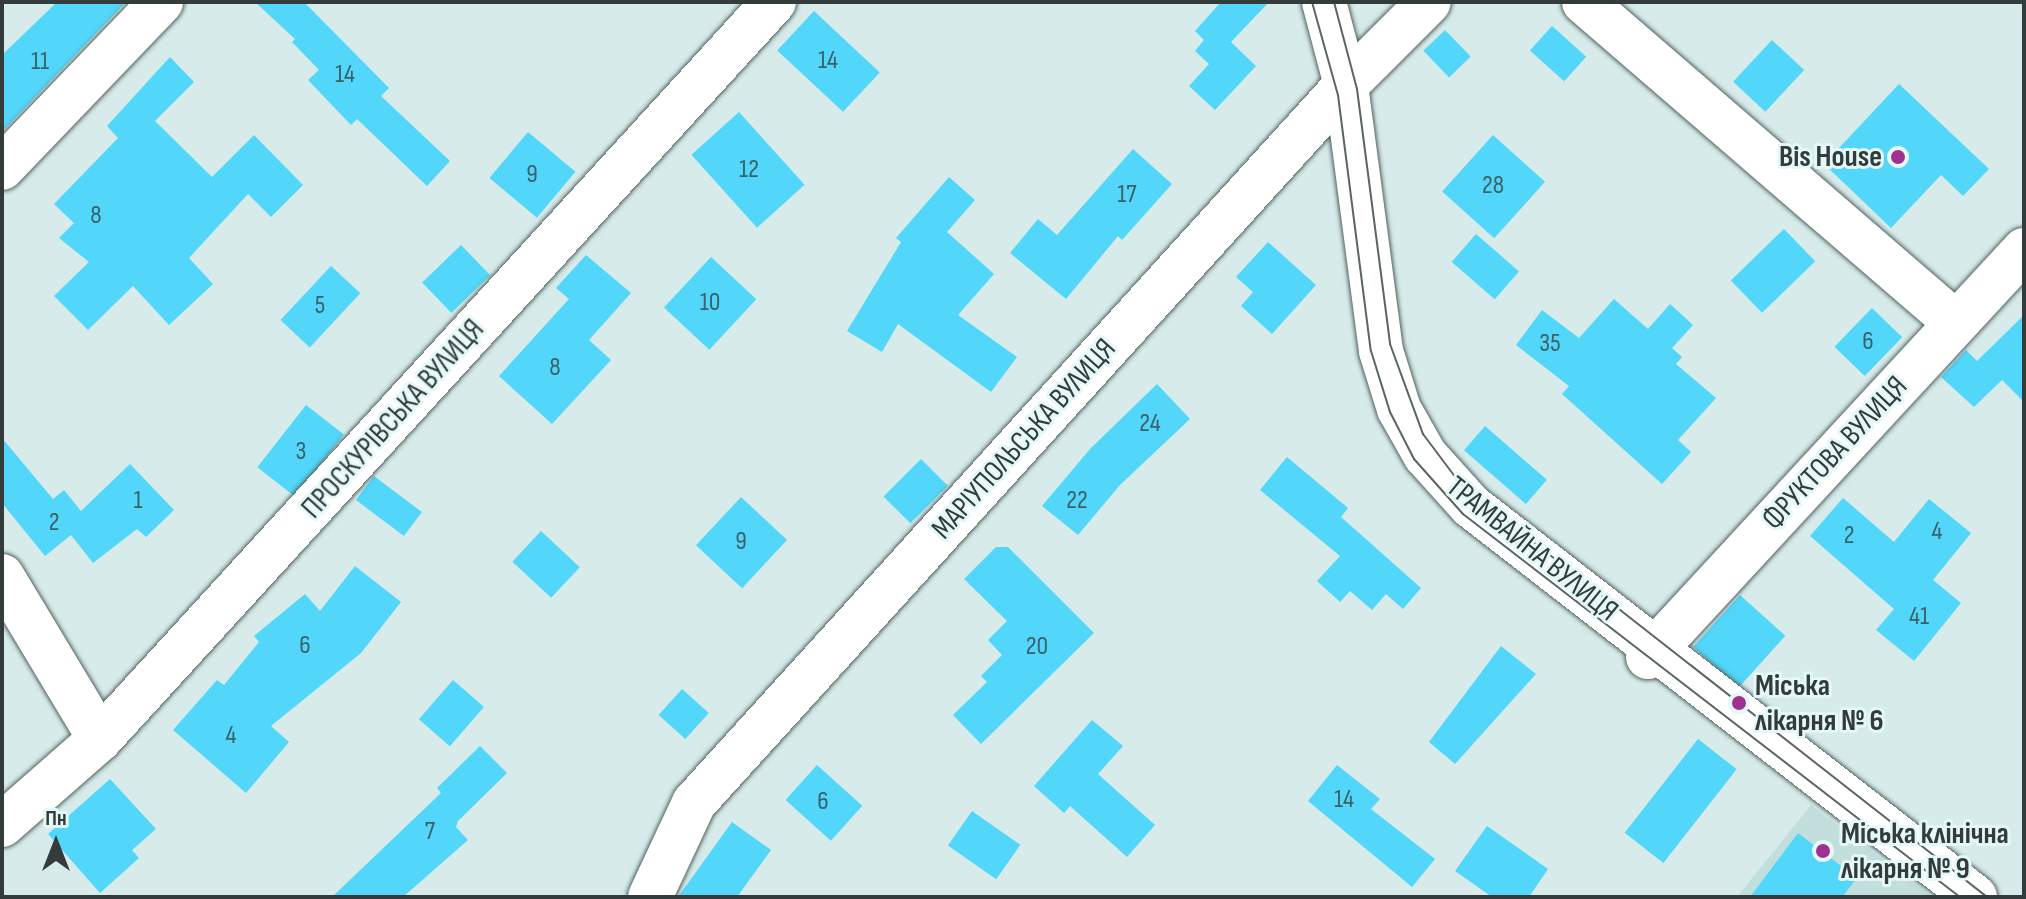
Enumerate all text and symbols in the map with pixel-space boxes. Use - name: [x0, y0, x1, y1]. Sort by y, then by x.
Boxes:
- house number: 14: [818, 45, 838, 77]
- house number: 11: [31, 46, 49, 78]
- house number: 14: [335, 59, 355, 91]
- place label: Bis House: [1779, 139, 1882, 175]
- marker: Bis House: [1889, 148, 1907, 166]
- house number: 12: [739, 154, 759, 186]
- house number: 9: [526, 159, 538, 191]
- house number: 28: [1482, 170, 1504, 202]
- house number: 17: [1117, 179, 1137, 211]
- house number: 8: [90, 200, 102, 232]
- house number: 10: [700, 287, 720, 319]
- house number: 5: [315, 290, 325, 322]
- street label: ПРОСКУРІВСЬКА ВУЛИЦЯ: [294, 312, 492, 526]
- house number: 6: [1862, 326, 1874, 358]
- house number: 35: [1539, 328, 1561, 360]
- street label: МАРІУПОЛЬСЬКА ВУЛИЦЯ: [924, 331, 1124, 547]
- house number: 8: [549, 352, 561, 384]
- street label: ФРУКТОВА ВУЛИЦЯ: [1755, 369, 1915, 537]
- house number: 24: [1139, 408, 1161, 440]
- house number: 3: [296, 436, 306, 468]
- street label: ТРАМВАЙНА ВУЛИЦЯ: [1439, 469, 1625, 629]
- house number: 1: [133, 485, 143, 517]
- house number: 22: [1066, 485, 1088, 517]
- house number: 2: [49, 507, 59, 539]
- house number: 4: [1932, 516, 1942, 548]
- house number: 2: [1844, 520, 1854, 552]
- house number: 9: [735, 526, 747, 558]
- house number: 41: [1909, 601, 1929, 633]
- house number: 6: [299, 630, 311, 662]
- house number: 20: [1026, 631, 1048, 663]
- place label: Міська лікарня № 6: [1755, 668, 1884, 738]
- marker: Міська лікарня № 6: [1730, 694, 1748, 712]
- house number: 4: [226, 720, 236, 752]
- house number: 14: [1334, 784, 1354, 816]
- house number: 6: [817, 786, 829, 818]
- north arrow: [16, 803, 96, 883]
- text: Пн: [45, 805, 67, 832]
- house number: 7: [425, 816, 435, 848]
- place label: Міська клінічна лікарня № 9: [1841, 816, 2009, 886]
- marker: Міська клінічна лікарня № 9: [1812, 840, 1834, 862]

